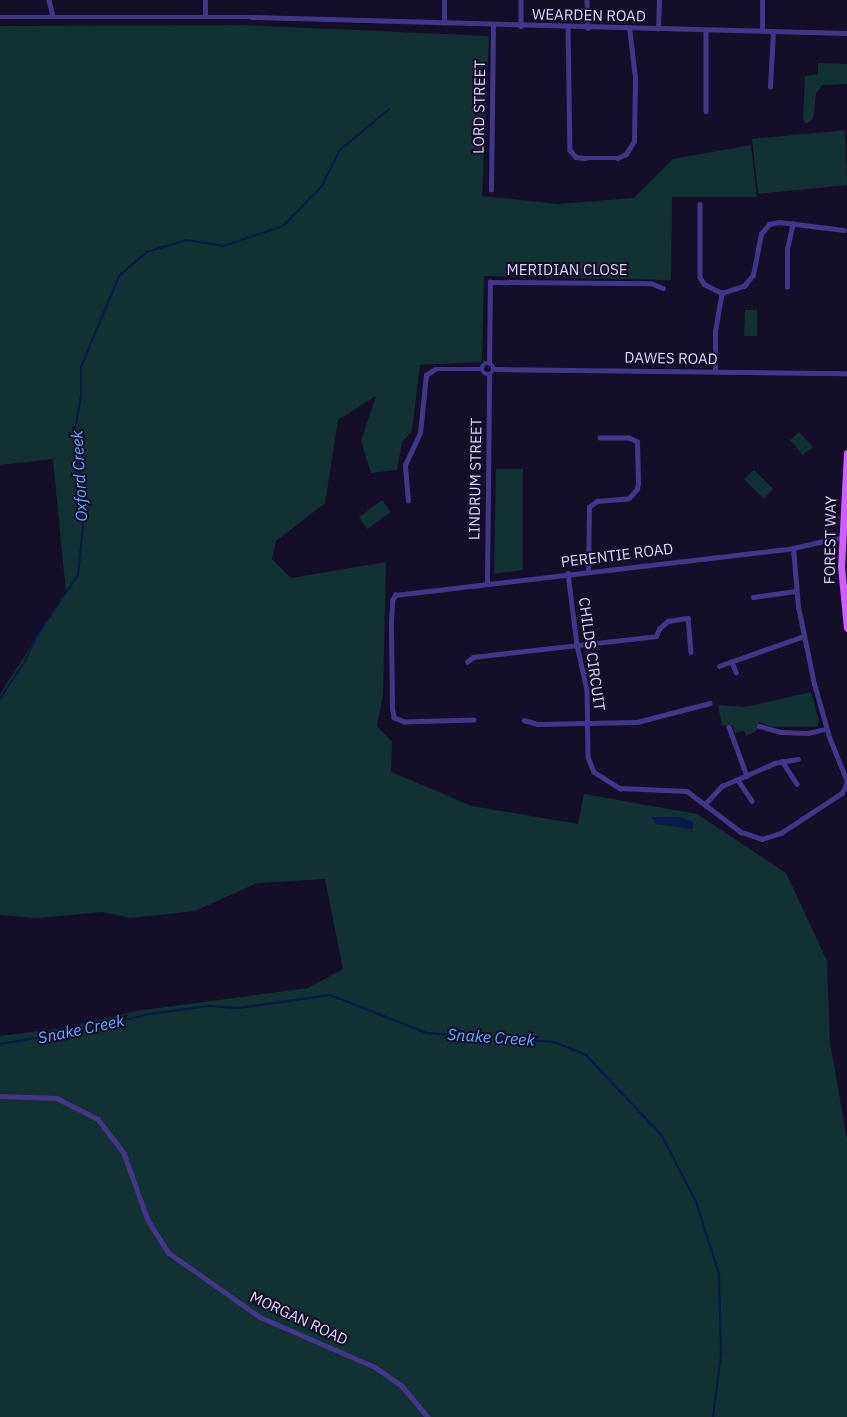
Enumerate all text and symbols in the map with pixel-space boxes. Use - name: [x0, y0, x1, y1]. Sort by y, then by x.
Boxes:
- street label: WEARDEN ROAD: [532, 5, 646, 25]
- street label: LORD STREET: [469, 60, 489, 154]
- street label: MERIDIAN CLOSE: [507, 261, 627, 279]
- street label: DAWES ROAD: [624, 348, 718, 368]
- street label: LINDRUM STREET: [465, 418, 485, 540]
- water label: Oxford Creek: [67, 430, 91, 522]
- street label: FOREST WAY: [820, 495, 840, 585]
- street label: PERENTIE ROAD: [560, 539, 674, 571]
- street label: CHILDS CIRCUIT: [575, 596, 609, 712]
- water label: Snake Creek: [36, 1011, 126, 1047]
- water label: Snake Creek: [447, 1024, 535, 1050]
- street label: MORGAN ROAD: [247, 1287, 351, 1349]

